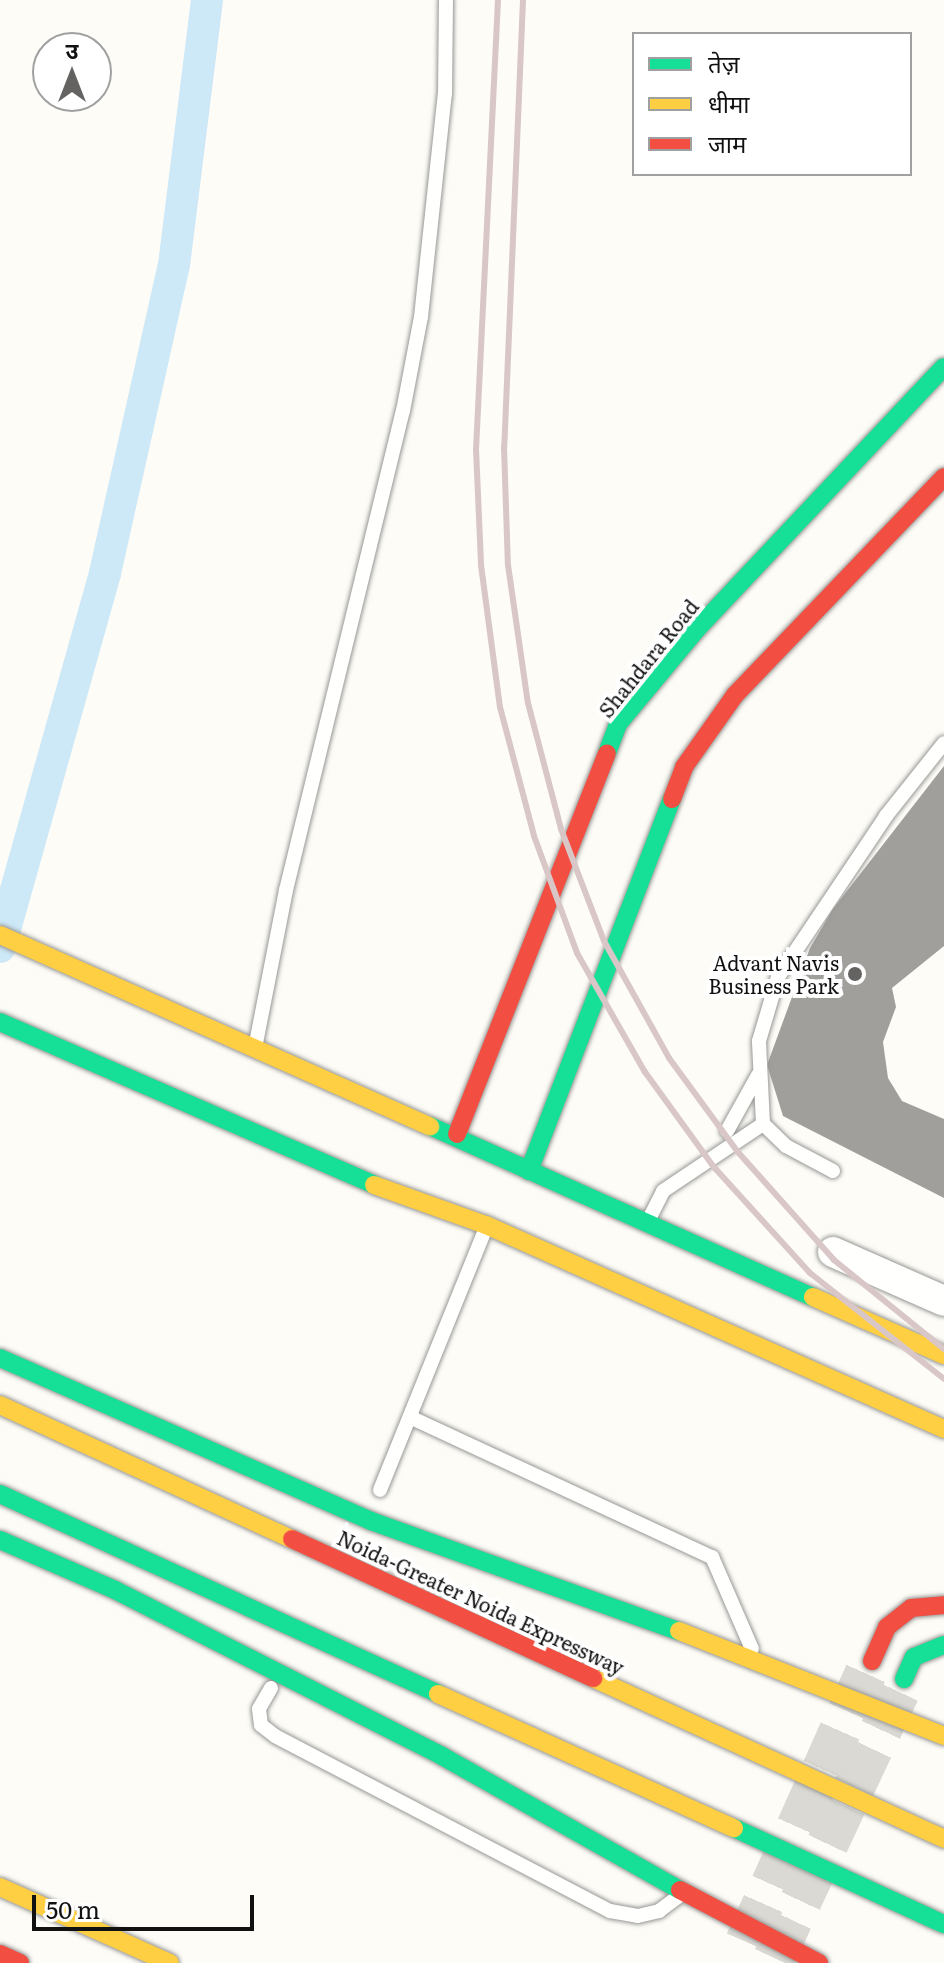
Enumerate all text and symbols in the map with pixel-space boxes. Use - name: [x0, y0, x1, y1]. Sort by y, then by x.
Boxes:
- north arrow: [32, 32, 112, 112]
- legend: [632, 32, 912, 176]
- text: उ: [66, 33, 78, 66]
- text: तेज़: [708, 45, 740, 80]
- text: धीमा: [708, 85, 750, 120]
- text: जाम: [708, 125, 746, 160]
- street label: Shahdara Road: [593, 594, 703, 722]
- place label: Advant Navis Business Park: [708, 950, 839, 997]
- marker: Advant Navis Business Park: [846, 965, 864, 983]
- street label: Noida-Greater Noida Expressway: [334, 1525, 628, 1679]
- scale bar: [36, 1879, 258, 1929]
- text: 50 m: [46, 1891, 100, 1926]

